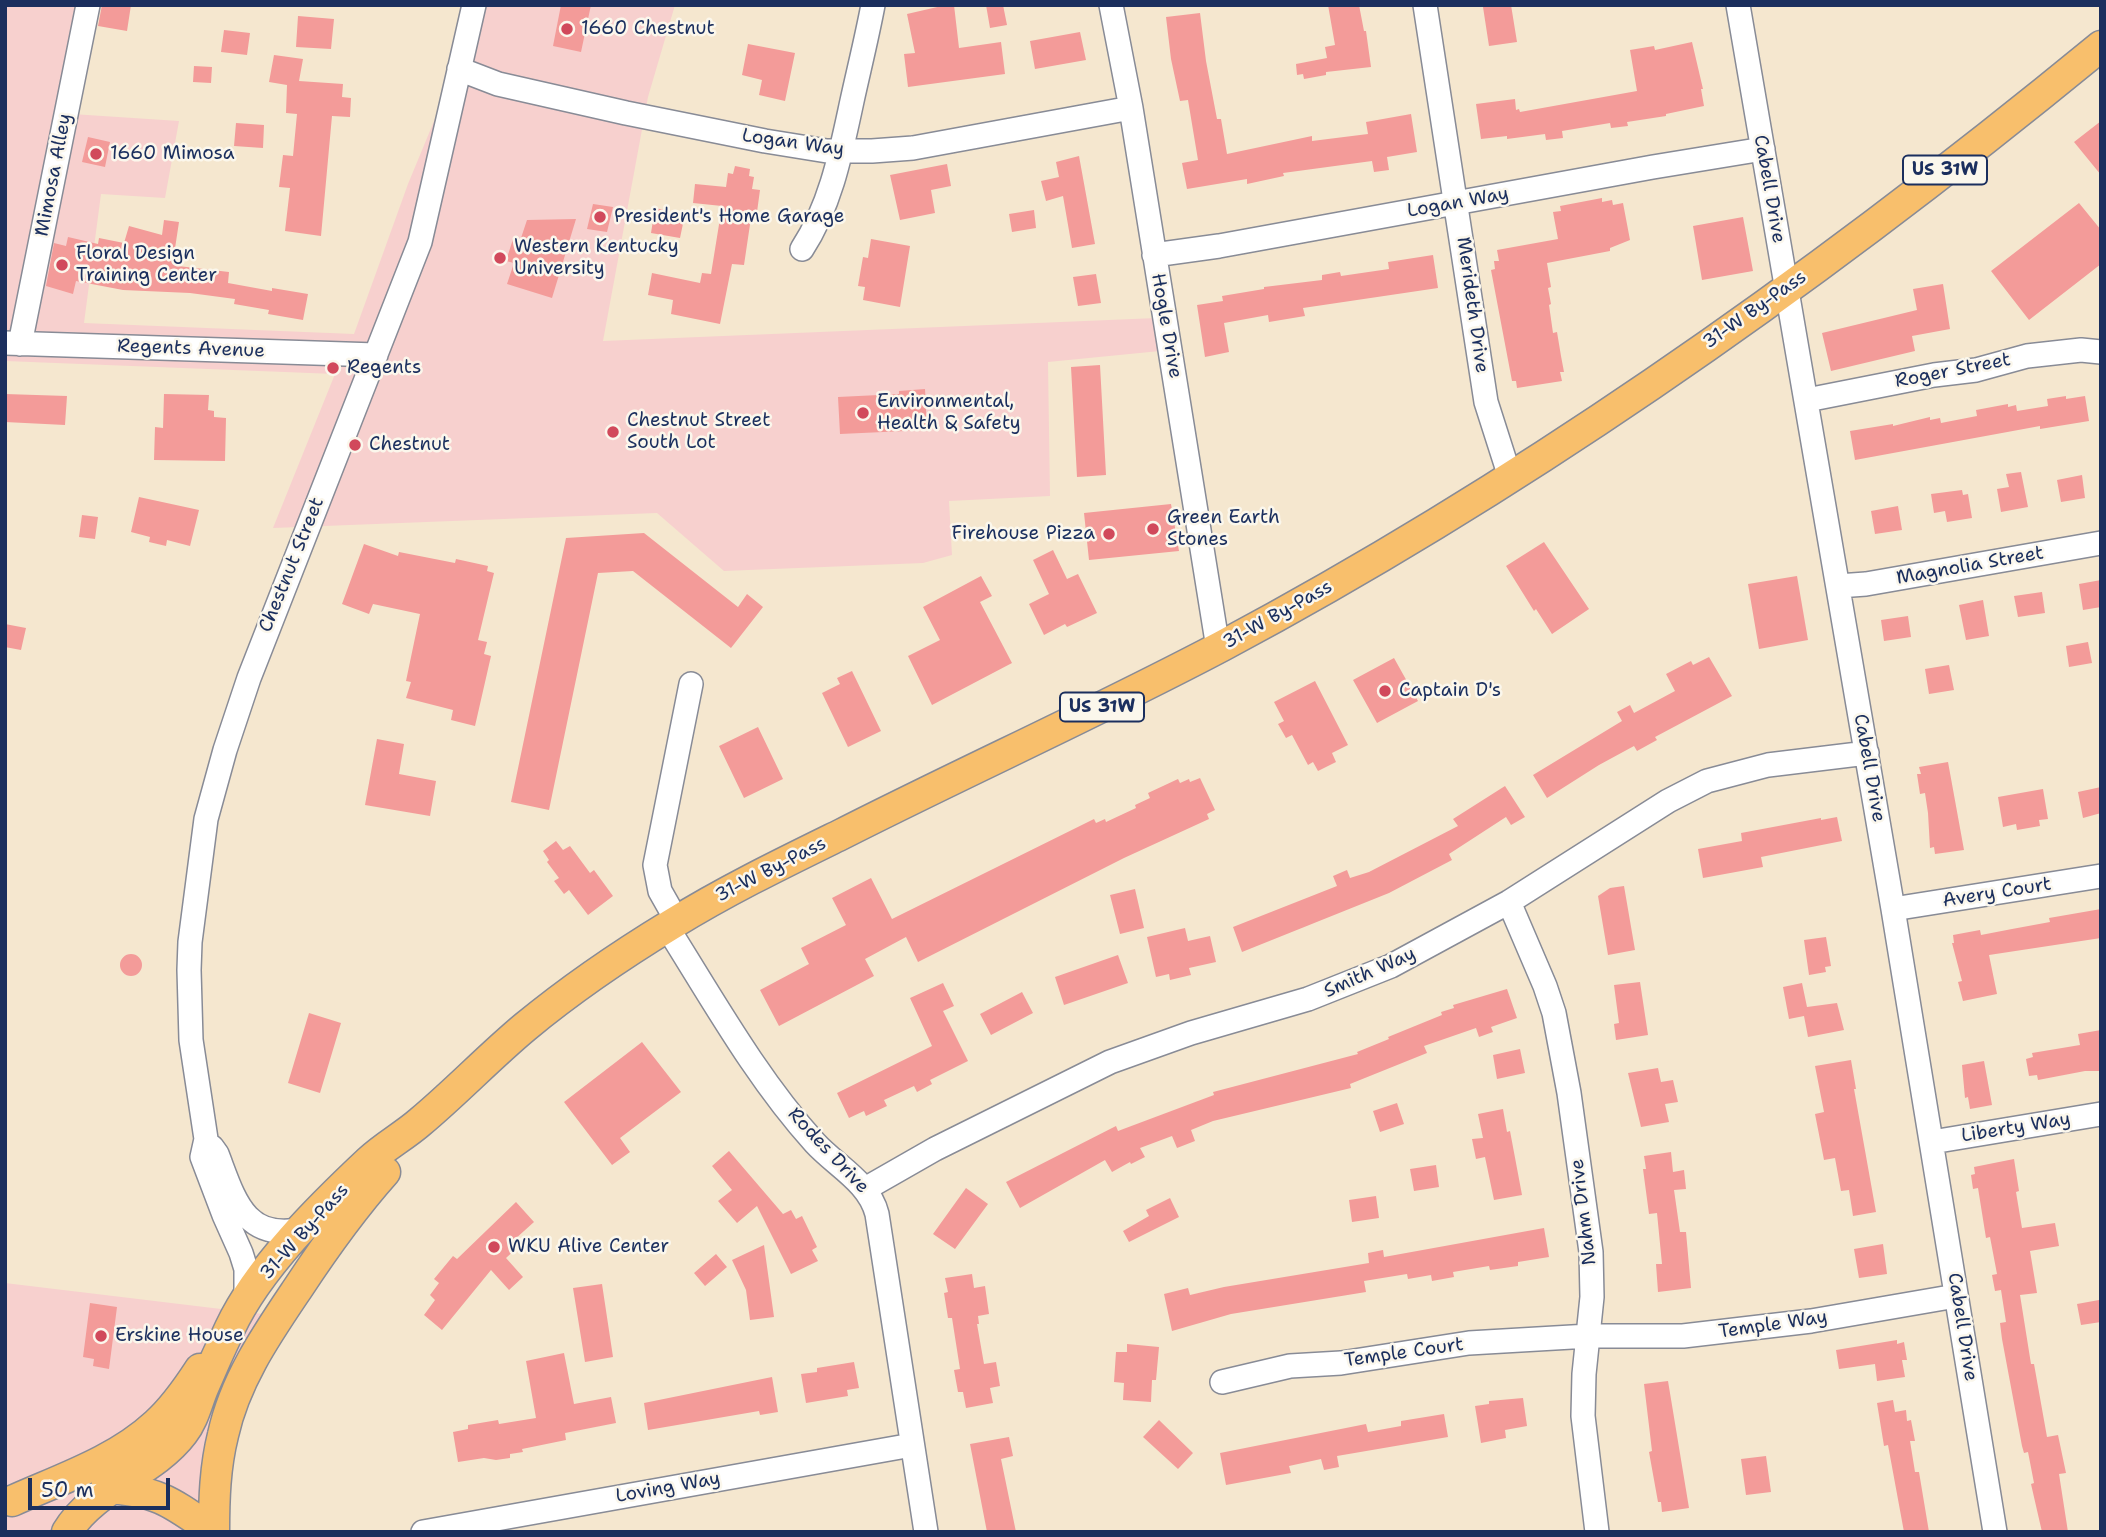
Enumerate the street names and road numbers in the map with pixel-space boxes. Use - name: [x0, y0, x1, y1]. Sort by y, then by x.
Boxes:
- street label: Mimosa Alley: [31, 112, 77, 238]
- street label: Logan Way: [740, 125, 846, 161]
- street label: Cabell Drive: [1748, 133, 1790, 245]
- road number: US 31W: [1903, 155, 1987, 184]
- street label: Logan Way: [1405, 183, 1511, 223]
- street label: Merideth Drive: [1451, 235, 1493, 375]
- street label: 31-W By-Pass: [1699, 266, 1811, 354]
- street label: Hogle Drive: [1146, 272, 1186, 380]
- street label: Regents Avenue: [117, 335, 265, 363]
- street label: Roger Street: [1893, 349, 2013, 393]
- street label: Chestnut Street: [255, 494, 329, 636]
- street label: Magnolia Street: [1895, 542, 2045, 590]
- street label: 31-W By-Pass: [1219, 576, 1337, 654]
- road number: US 31W: [1060, 692, 1144, 722]
- street label: Cabell Drive: [1848, 712, 1890, 824]
- street label: 31-W By-Pass: [712, 832, 830, 908]
- street label: Avery Court: [1941, 873, 2053, 913]
- street label: Smith Way: [1321, 943, 1419, 1003]
- street label: Rodes Drive: [783, 1103, 873, 1199]
- street label: Liberty Way: [1960, 1108, 2072, 1148]
- street label: Nahm Drive: [1566, 1157, 1602, 1267]
- street label: 31-W By-Pass: [256, 1179, 354, 1285]
- street label: Cabell Drive: [1942, 1271, 1982, 1383]
- street label: Temple Way: [1717, 1306, 1829, 1344]
- street label: Temple Court: [1343, 1333, 1465, 1373]
- street label: Loving Way: [614, 1468, 722, 1508]

